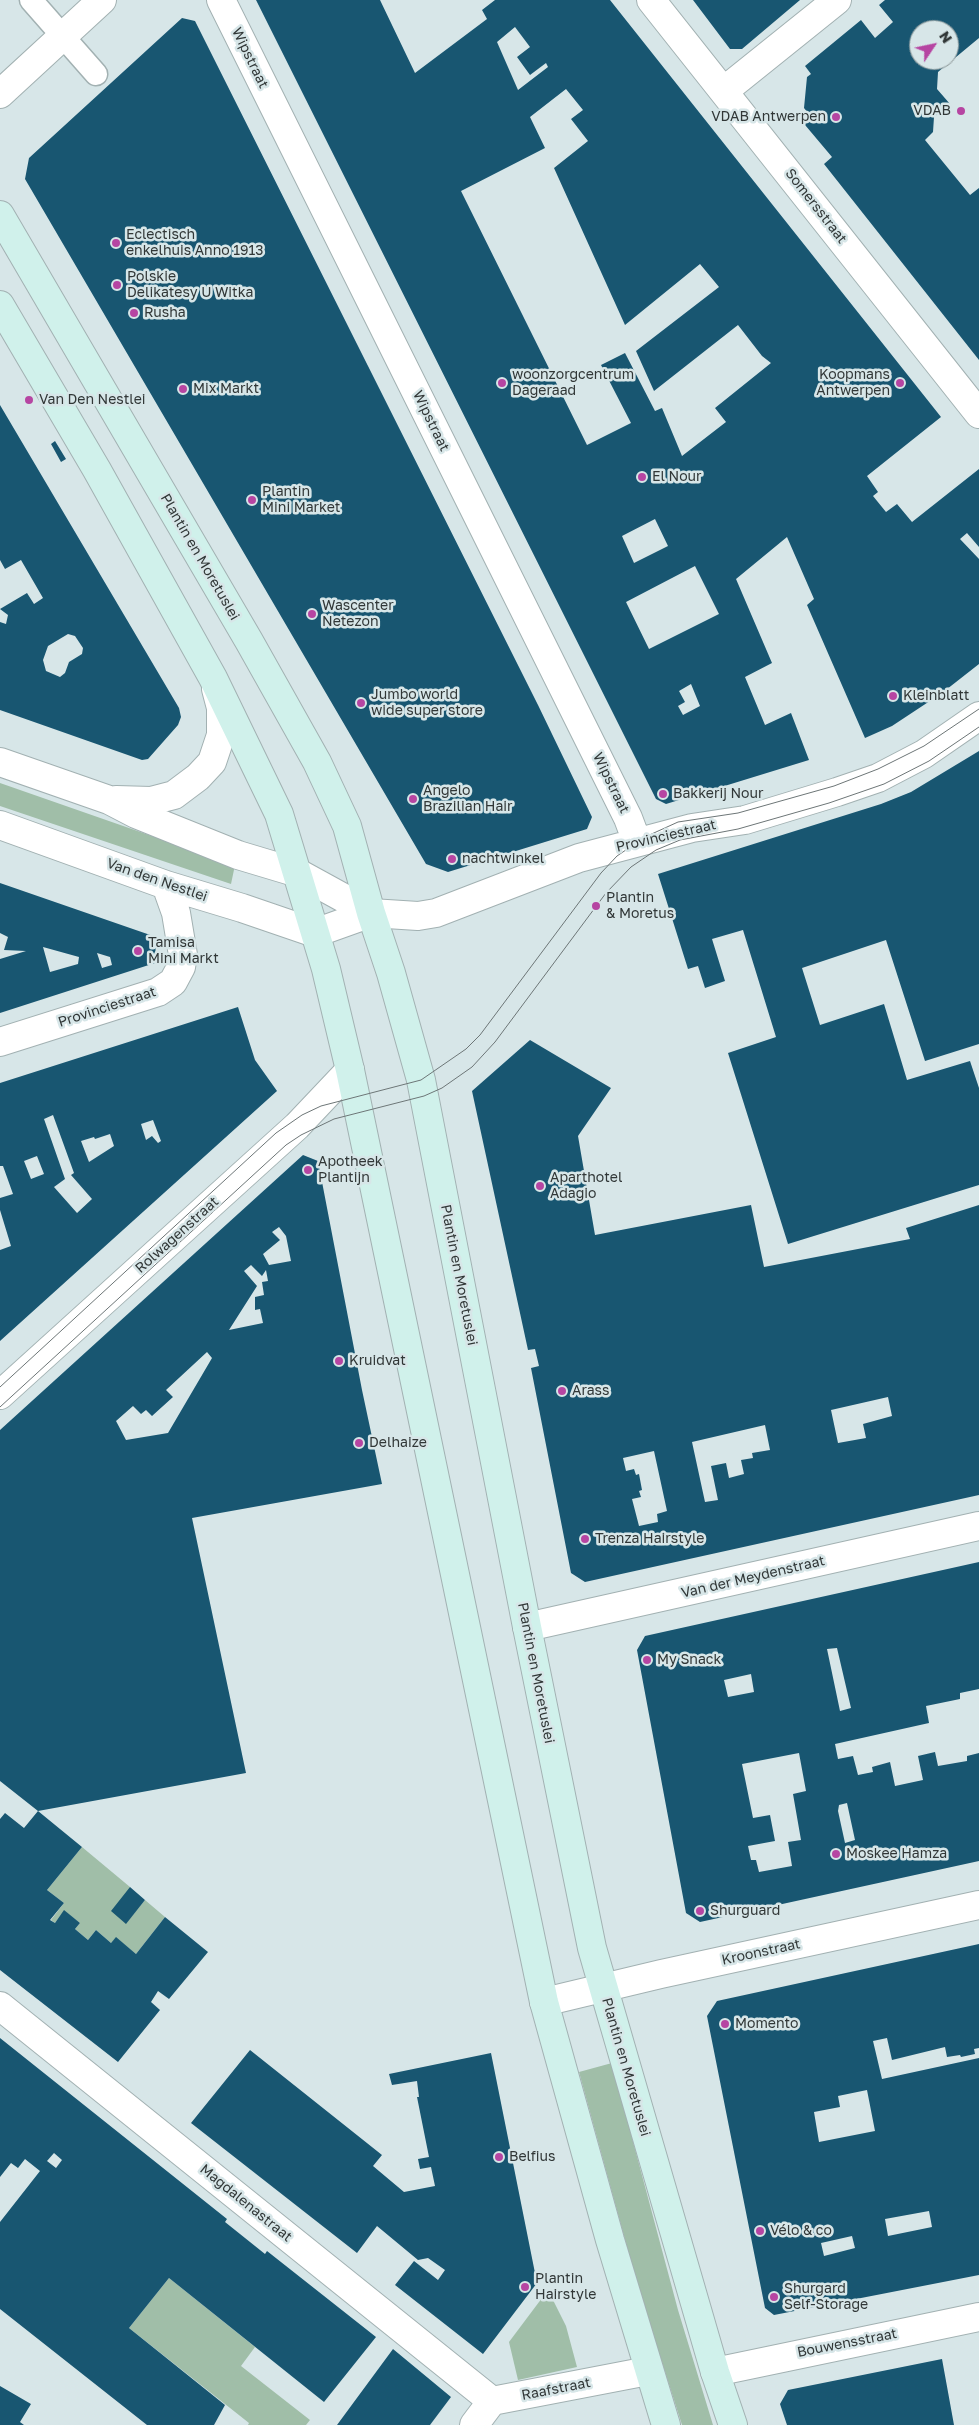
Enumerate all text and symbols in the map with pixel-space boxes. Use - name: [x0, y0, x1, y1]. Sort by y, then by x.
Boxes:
- north arrow: [909, 20, 959, 70]
- street label: Wipstraat: [228, 25, 272, 91]
- text: N: [936, 28, 956, 46]
- place label: VDAB: [913, 103, 951, 119]
- marker: VDAB: [955, 105, 967, 117]
- place label: VDAB Antwerpen: [711, 109, 826, 125]
- marker: VDAB Antwerpen: [830, 111, 842, 123]
- street label: Somersstraat: [782, 165, 850, 247]
- place label: Eclectisch enkelhuis Anno 1913: [126, 227, 263, 260]
- marker: Eclectisch enkelhuis Anno 1913: [110, 237, 122, 249]
- place label: Polskie Delikatesy U Witka: [127, 269, 253, 302]
- marker: Polskie Delikatesy U Witka: [111, 279, 123, 291]
- place label: Rusha: [144, 305, 186, 321]
- marker: Rusha: [128, 307, 140, 319]
- place label: woonzorgcentrum Dageraad: [512, 367, 634, 400]
- place label: Koopmans Antwerpen: [816, 367, 890, 400]
- marker: woonzorgcentrum Dageraad: [496, 377, 508, 389]
- marker: Koopmans Antwerpen: [894, 377, 906, 389]
- place label: Mix Markt: [193, 381, 259, 397]
- marker: Mix Markt: [177, 383, 189, 395]
- street label: Wipstraat: [409, 388, 453, 454]
- place label: Van Den Nestlei: [39, 392, 146, 408]
- marker: Van Den Nestlei: [23, 394, 35, 406]
- place label: El Nour: [652, 469, 701, 485]
- marker: El Nour: [636, 471, 648, 483]
- place label: Plantin Mini Market: [262, 484, 340, 516]
- street label: Plantin en Moretuslei: [157, 491, 243, 623]
- marker: Plantin Mini Market: [246, 494, 258, 506]
- place label: Wascenter Netezon: [322, 598, 394, 630]
- marker: Wascenter Netezon: [306, 608, 318, 620]
- place label: Jumbo world wide super store: [371, 687, 483, 720]
- place label: Kleinblatt: [903, 688, 969, 704]
- marker: Kleinblatt: [887, 690, 899, 702]
- marker: Jumbo world wide super store: [355, 697, 367, 709]
- street label: Wipstraat: [589, 750, 633, 816]
- place label: Angelo Brazilian Hair: [423, 783, 513, 816]
- place label: Bakkerij Nour: [673, 786, 763, 802]
- marker: Bakkerij Nour: [657, 788, 669, 800]
- marker: Angelo Brazilian Hair: [407, 793, 419, 805]
- street label: Provinciestraat: [614, 816, 718, 856]
- place label: nachtwinkel: [462, 851, 544, 867]
- marker: nachtwinkel: [446, 853, 458, 865]
- street label: Van den Nestlei: [104, 855, 210, 905]
- place label: Plantin & Moretus: [606, 890, 674, 922]
- marker: Plantin & Moretus: [590, 900, 602, 912]
- place label: Tamisa Mini Markt: [148, 935, 219, 968]
- marker: Tamisa Mini Markt: [132, 945, 144, 957]
- street label: Provinciestraat: [56, 983, 158, 1031]
- place label: Apotheek Plantijn: [318, 1154, 383, 1186]
- marker: Apotheek Plantijn: [302, 1164, 314, 1176]
- place label: Aparthotel Adagio: [550, 1170, 622, 1202]
- marker: Aparthotel Adagio: [534, 1180, 546, 1192]
- street label: Rolwagenstraat: [132, 1193, 222, 1277]
- street label: Plantin en Moretuslei: [437, 1203, 481, 1347]
- place label: Kruidvat: [349, 1353, 406, 1369]
- marker: Kruidvat: [333, 1355, 345, 1367]
- place label: Arass: [572, 1383, 609, 1399]
- marker: Arass: [556, 1385, 568, 1397]
- place label: Delhaize: [369, 1435, 427, 1451]
- marker: Delhaize: [353, 1437, 365, 1449]
- place label: Trenza Hairstyle: [595, 1531, 704, 1547]
- marker: Trenza Hairstyle: [579, 1533, 591, 1545]
- street label: Van der Meydenstraat: [680, 1552, 826, 1602]
- street label: Plantin en Moretuslei: [514, 1601, 558, 1745]
- place label: My Snack: [657, 1652, 721, 1668]
- marker: My Snack: [641, 1654, 653, 1666]
- place label: Moskee Hamza: [846, 1846, 947, 1862]
- marker: Moskee Hamza: [830, 1848, 842, 1860]
- place label: Shurguard: [710, 1903, 780, 1919]
- marker: Shurguard: [694, 1905, 706, 1917]
- street label: Kroonstraat: [720, 1935, 802, 1969]
- street label: Plantin en Moretuslei: [598, 1996, 654, 2138]
- place label: Momento: [735, 2016, 798, 2032]
- marker: Momento: [719, 2018, 731, 2030]
- place label: Belfius: [509, 2149, 555, 2165]
- marker: Belfius: [493, 2151, 505, 2163]
- street label: Magdalenastraat: [197, 2161, 295, 2245]
- place label: Vélo & co: [770, 2223, 832, 2239]
- marker: Vélo & co: [754, 2225, 766, 2237]
- place label: Plantin Hairstyle: [535, 2271, 596, 2304]
- marker: Plantin Hairstyle: [519, 2281, 531, 2293]
- place label: Shurgard Self-Storage: [784, 2281, 868, 2314]
- marker: Shurgard Self-Storage: [768, 2291, 780, 2303]
- street label: Bouwensstraat: [796, 2325, 898, 2361]
- street label: Raafstraat: [520, 2374, 592, 2404]

